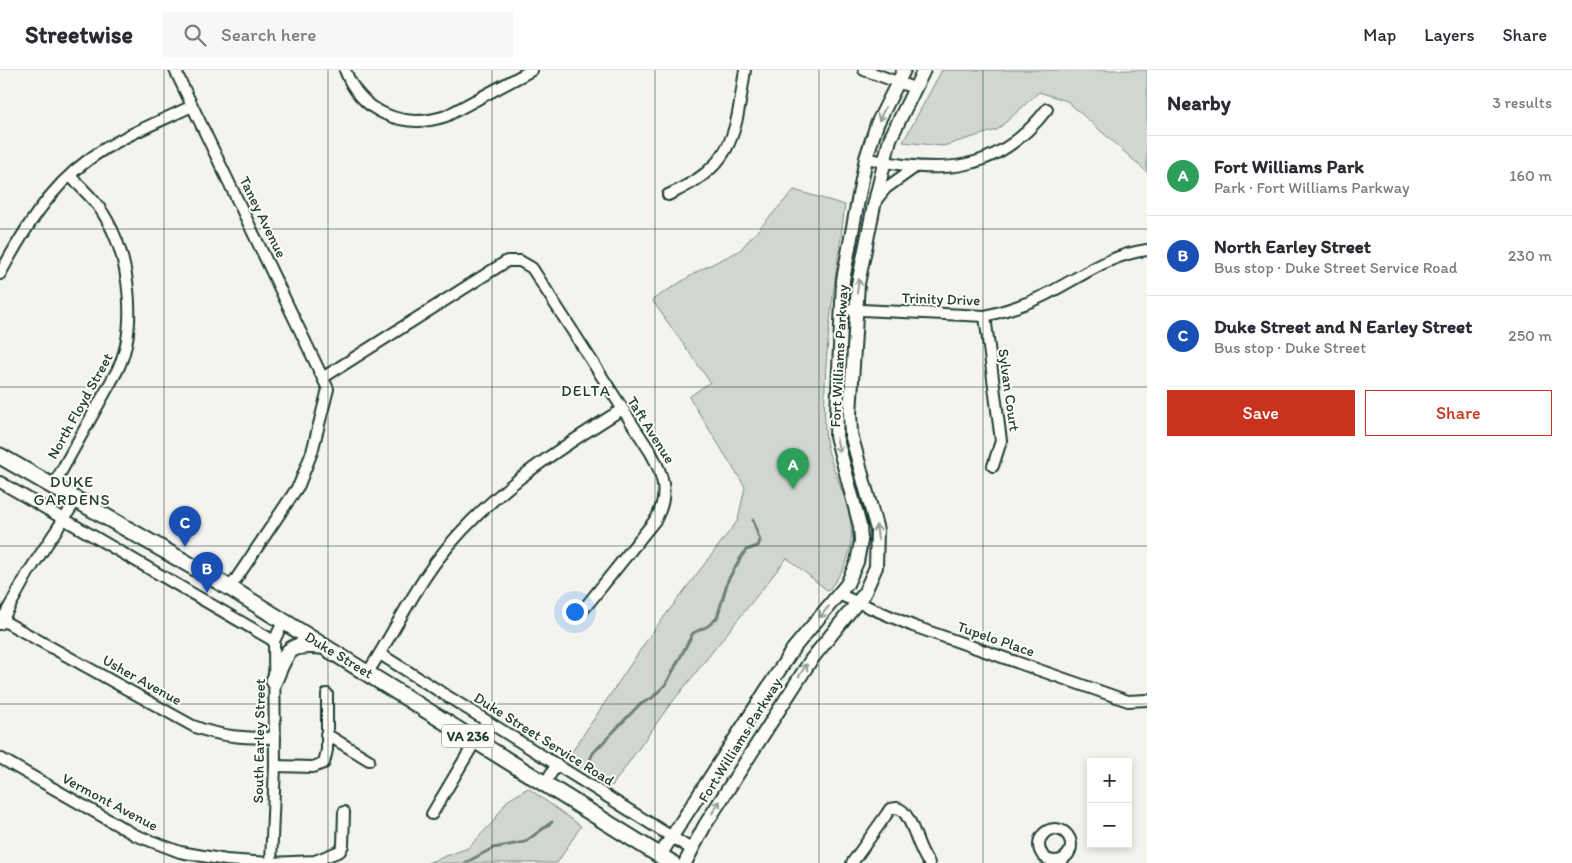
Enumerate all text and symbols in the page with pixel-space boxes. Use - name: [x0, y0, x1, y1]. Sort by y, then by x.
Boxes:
- search box: [163, 12, 513, 57]
- text: Streetwise: [25, 20, 133, 49]
- icon: search: [181, 21, 209, 49]
- text: Search here: [221, 23, 316, 46]
- text: Map: [1363, 24, 1396, 46]
- text: Layers: [1424, 24, 1474, 46]
- text: Share: [1502, 24, 1547, 46]
- text: Nearby: [1167, 90, 1231, 115]
- text: 3 results: [1492, 93, 1552, 112]
- one-way arrow: [877, 106, 887, 121]
- text: Fort Williams Park: [1214, 155, 1364, 178]
- text: A: [1178, 166, 1188, 185]
- text: 160 m: [1509, 166, 1552, 185]
- street label: Taney Avenue: [236, 173, 290, 261]
- text: Park · Fort Williams Parkway: [1214, 178, 1409, 197]
- text: North Earley Street: [1214, 235, 1371, 258]
- text: B: [1178, 246, 1188, 265]
- text: 230 m: [1508, 246, 1552, 265]
- text: Bus stop · Duke Street Service Road: [1214, 258, 1457, 277]
- one-way arrow: [853, 278, 863, 294]
- street label: Fort Williams Parkway: [826, 284, 852, 428]
- street label: Trinity Drive: [901, 289, 981, 309]
- text: Duke Street and N Earley Street: [1214, 315, 1472, 338]
- text: C: [1178, 326, 1188, 345]
- text: 250 m: [1508, 326, 1552, 345]
- text: Bus stop · Duke Street: [1214, 338, 1366, 357]
- street label: Sylvan Court: [994, 348, 1024, 433]
- street label: North Floyd Street: [43, 349, 117, 462]
- district label: DELTA: [561, 381, 611, 400]
- button: Save: [1167, 390, 1355, 436]
- button: Share: [1365, 390, 1552, 436]
- street label: Taft Avenue: [623, 393, 679, 467]
- one-way arrow: [834, 437, 843, 453]
- pin: A: [777, 448, 809, 489]
- district label: DUKE GARDENS: [33, 472, 111, 509]
- pin: C: [169, 506, 201, 547]
- one-way arrow: [872, 524, 882, 540]
- pin: B: [191, 552, 223, 593]
- your location: [562, 599, 588, 625]
- one-way arrow: [818, 605, 829, 618]
- street label: Tupelo Place: [955, 617, 1037, 661]
- street label: Duke Street: [302, 628, 377, 683]
- street label: Usher Avenue: [99, 651, 185, 709]
- one-way arrow: [799, 664, 809, 678]
- street label: Fort Williams Parkway: [694, 674, 786, 806]
- street label: South Earley Street: [249, 678, 269, 804]
- street label: Duke Street Service Road: [471, 688, 617, 790]
- road number: VA 236: [442, 724, 494, 748]
- map controls: [1087, 758, 1132, 848]
- button: +: [1087, 758, 1132, 803]
- street label: Vermont Avenue: [59, 769, 161, 835]
- one-way arrow: [711, 801, 721, 815]
- button: −: [1087, 803, 1132, 848]

